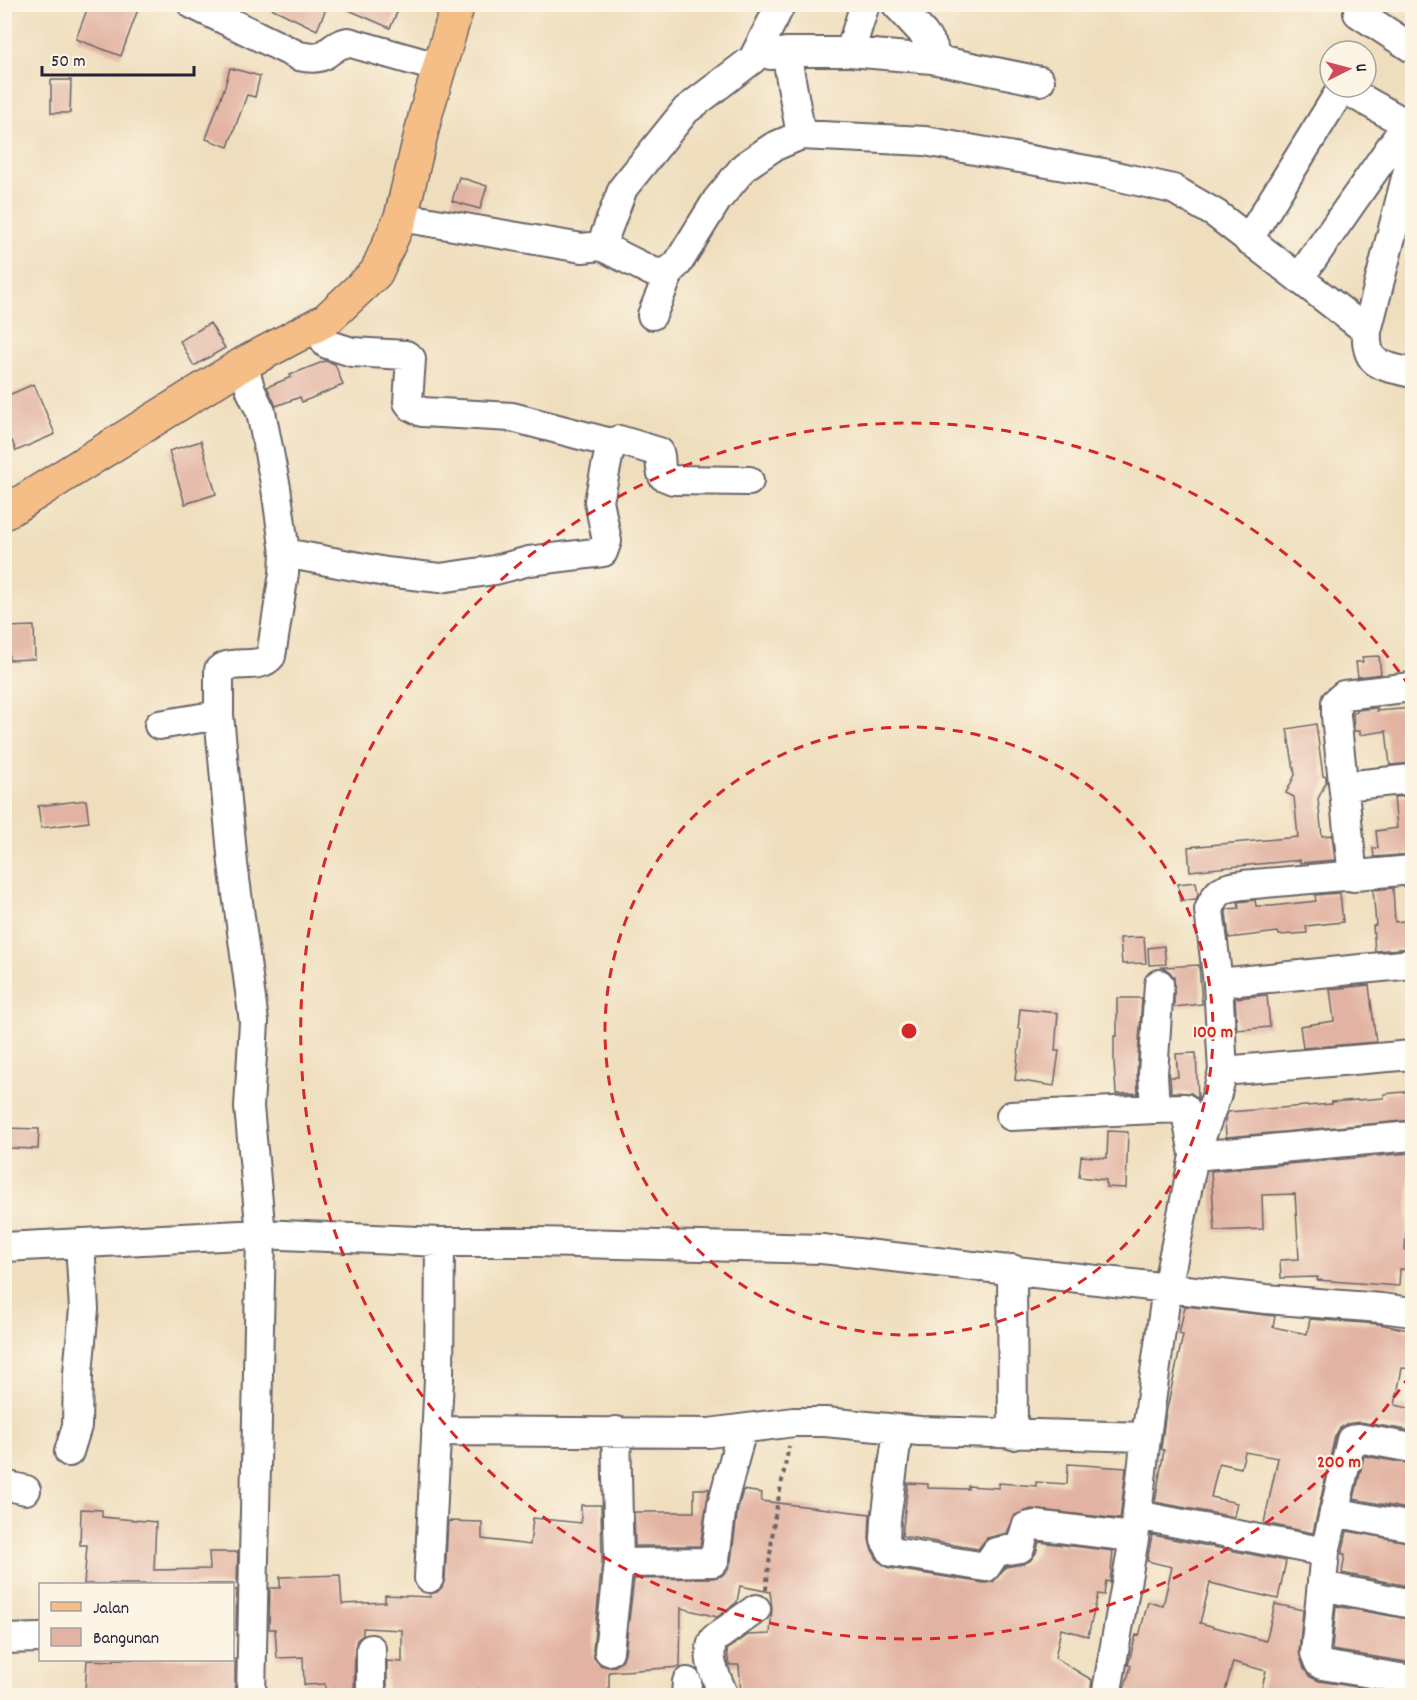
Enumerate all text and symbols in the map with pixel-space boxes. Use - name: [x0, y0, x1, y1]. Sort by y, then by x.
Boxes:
- scale bar: [42, 39, 194, 77]
- north arrow: [1318, 39, 1378, 99]
- text: 50 m: [51, 50, 86, 75]
- text: U: [1349, 63, 1372, 73]
- centre of rings: [899, 1021, 919, 1041]
- text: 100 m: [1193, 1021, 1233, 1046]
- text: 200 m: [1317, 1451, 1361, 1476]
- legend: [39, 1583, 234, 1661]
- text: Jalan: [93, 1597, 129, 1622]
- text: Bangunan: [93, 1627, 159, 1652]

